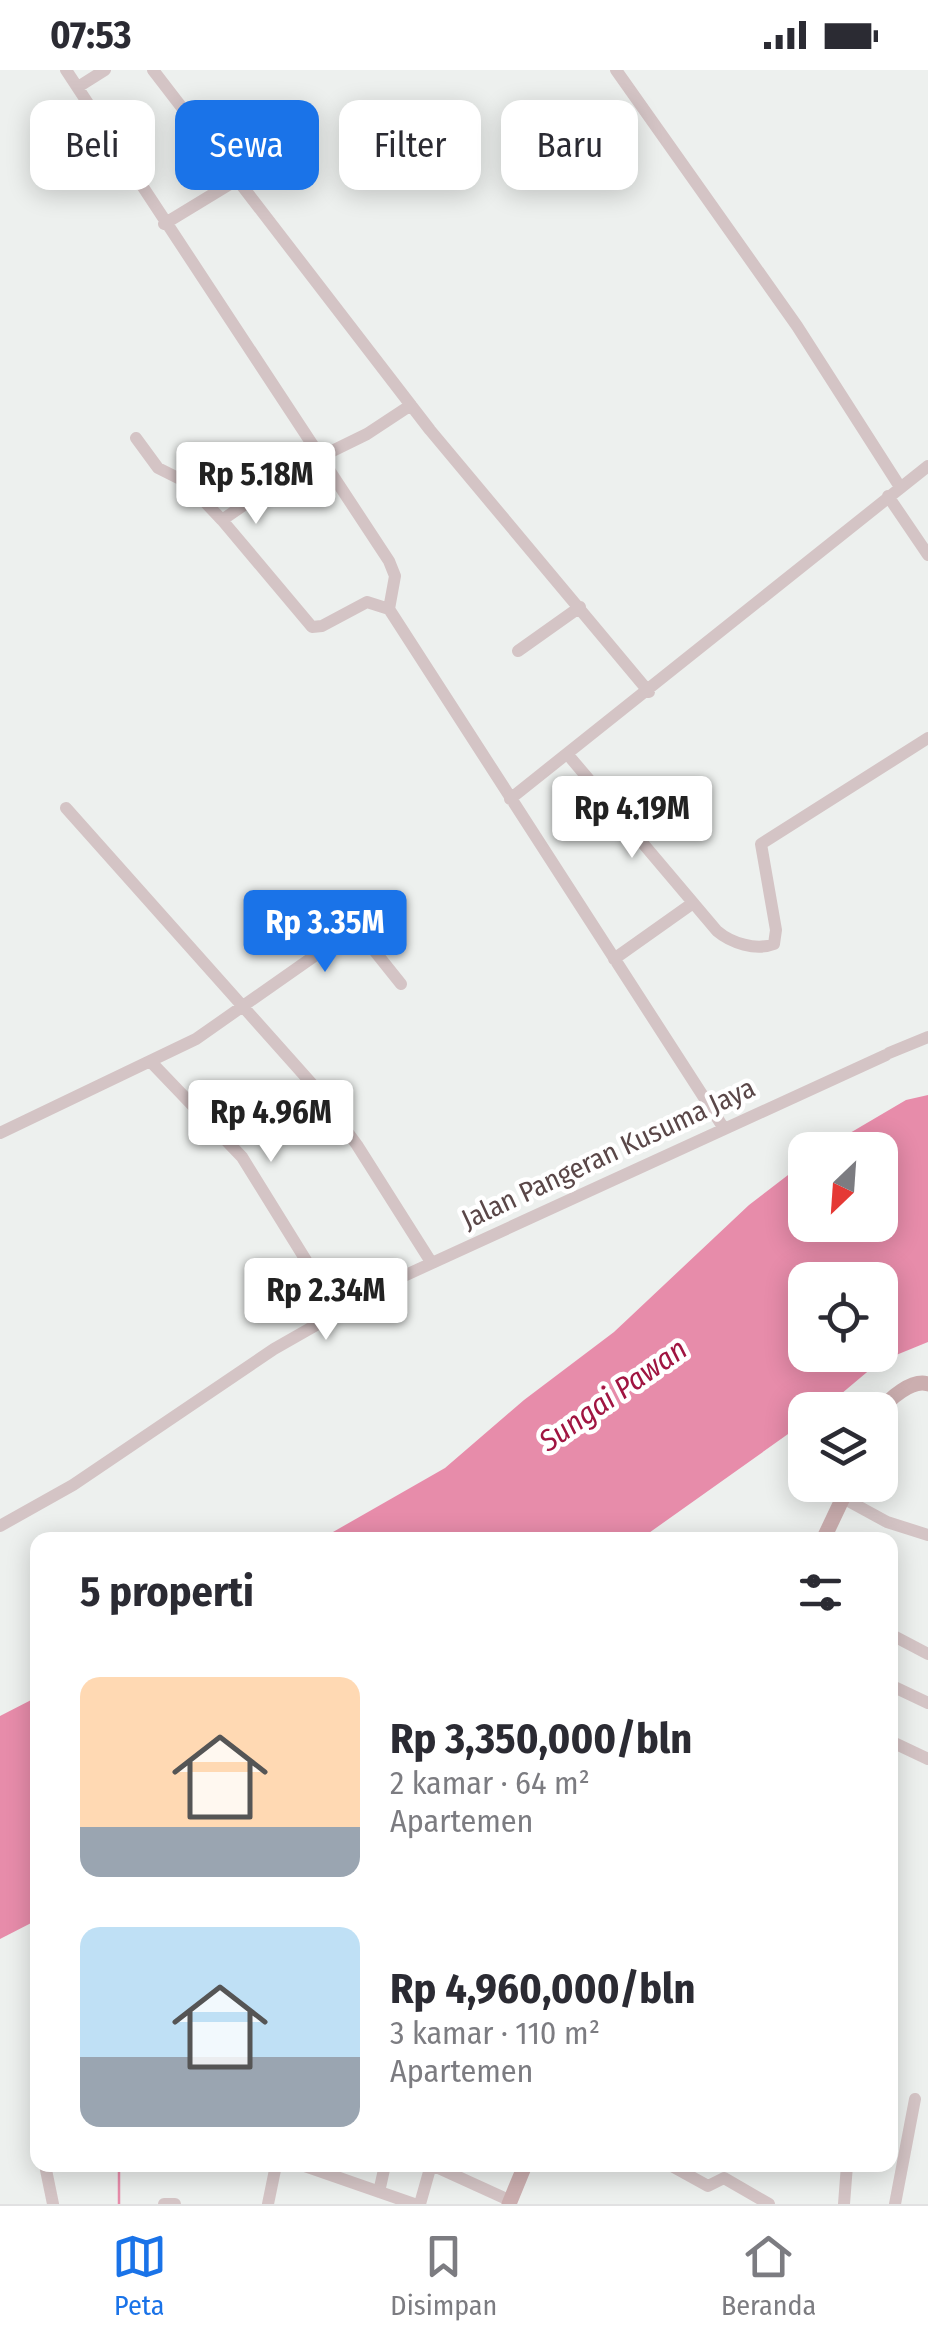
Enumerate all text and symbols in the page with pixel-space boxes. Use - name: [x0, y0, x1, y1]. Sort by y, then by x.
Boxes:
- text: 07:53: [50, 12, 132, 58]
- chip: Beli: [30, 100, 155, 190]
- chip: Sewa: [175, 100, 319, 190]
- chip: Filter: [339, 100, 481, 190]
- chip: Baru: [501, 100, 638, 190]
- pin: Rp 5.18M: [153, 442, 359, 527]
- text: Rp 5.18M: [198, 455, 314, 493]
- pin: Rp 4.19M: [529, 776, 735, 861]
- text: Rp 4.19M: [574, 789, 690, 827]
- pin: Rp 3.35M: [222, 890, 428, 975]
- text: Rp 3.35M: [266, 903, 384, 941]
- street label: Jalan Pangeran Kusuma Jaya: [456, 1071, 760, 1236]
- pin: Rp 4.96M: [168, 1080, 374, 1165]
- text: Rp 4.96M: [210, 1093, 332, 1131]
- north arrow: [788, 1132, 898, 1242]
- map controls: [788, 1132, 898, 1502]
- pin: Rp 2.34M: [223, 1258, 429, 1343]
- button: locate: [788, 1262, 898, 1372]
- text: Rp 2.34M: [266, 1271, 386, 1309]
- water label: Sungai Pawan: [531, 1331, 694, 1460]
- button: layers: [788, 1392, 898, 1502]
- icon: filters: [793, 1565, 848, 1620]
- text: 5 properti: [80, 1567, 254, 1617]
- text: Rp 3,350,000/bln: [390, 1714, 692, 1764]
- icon: home: [160, 1717, 280, 1837]
- text: 2 kamar · 64 m²: [390, 1764, 590, 1802]
- text: Apartemen: [390, 1802, 534, 1840]
- text: Rp 4,960,000/bln: [390, 1964, 696, 2014]
- icon: home: [160, 1967, 280, 2087]
- text: 3 kamar · 110 m²: [390, 2014, 600, 2052]
- text: Apartemen: [390, 2052, 534, 2090]
- tab: Peta: [112, 2229, 167, 2322]
- tab: Disimpan: [390, 2229, 497, 2322]
- tab: Beranda: [721, 2229, 816, 2322]

